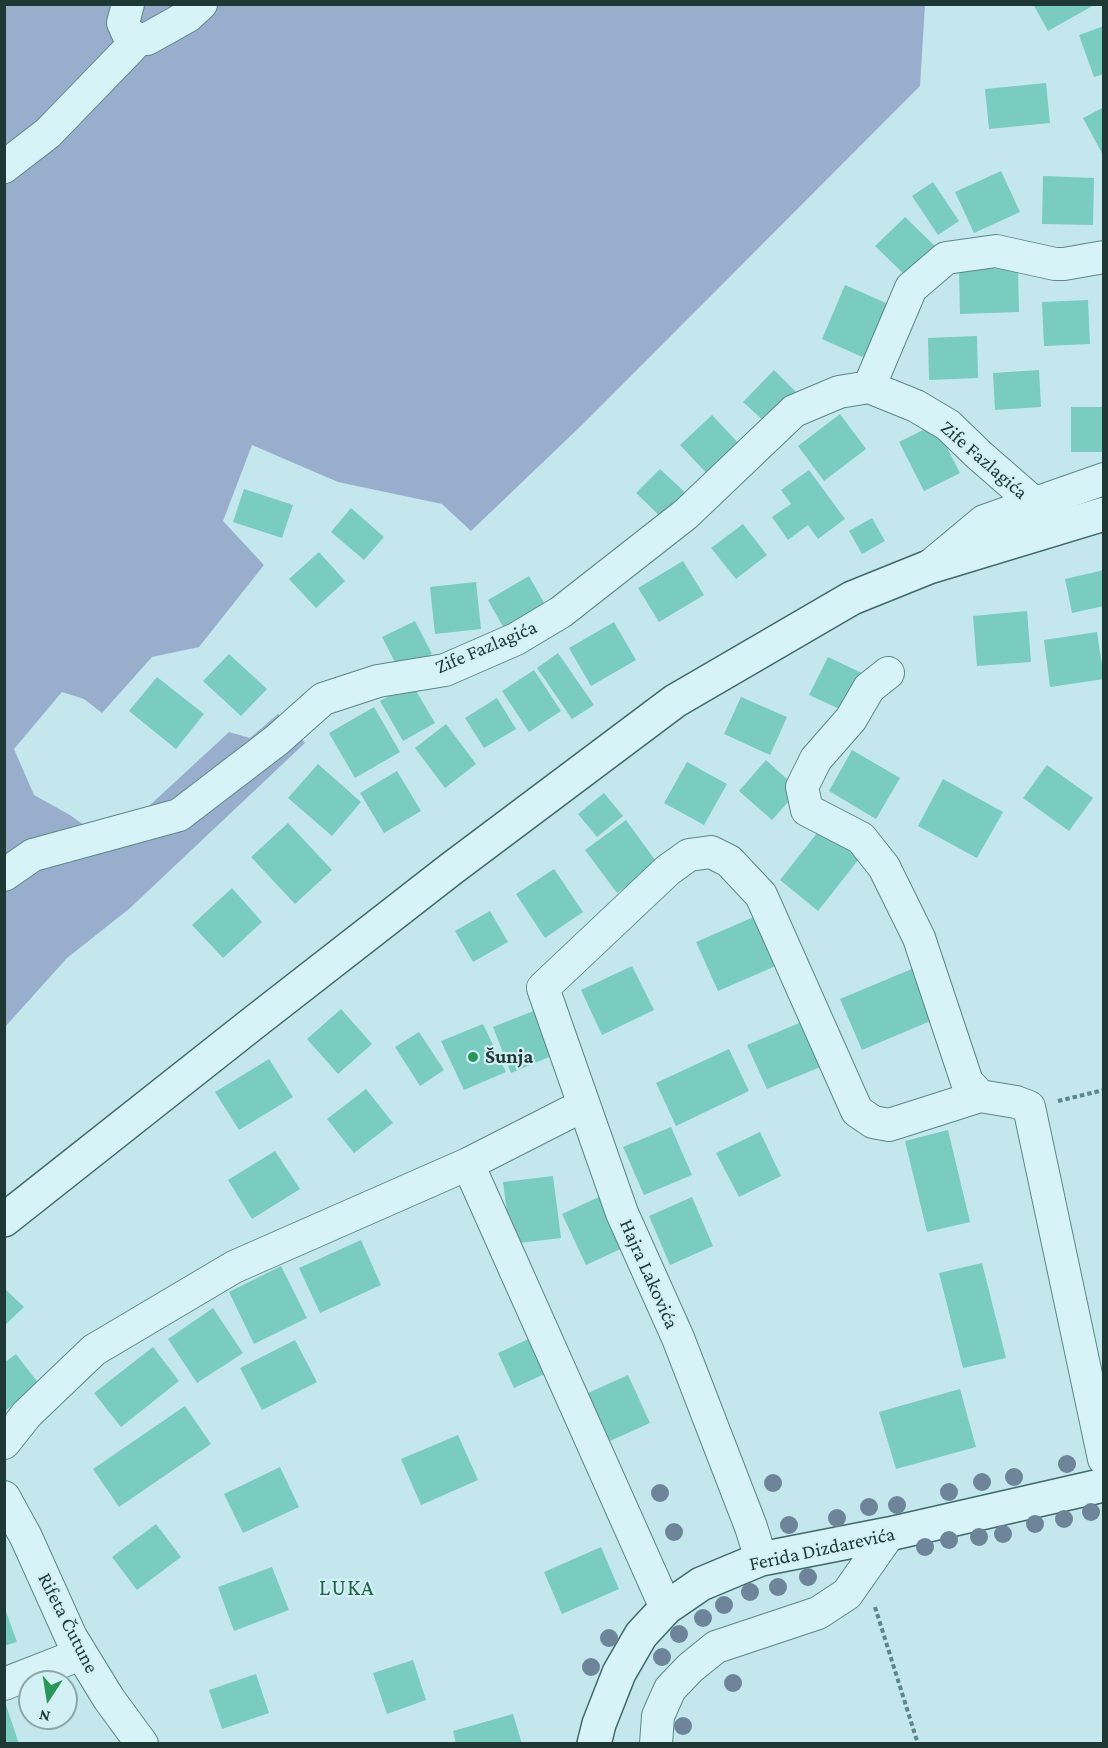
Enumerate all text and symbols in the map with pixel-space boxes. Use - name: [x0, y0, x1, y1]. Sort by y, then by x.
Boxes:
- street label: Zife Fazlagića: [935, 415, 1033, 505]
- street label: Zife Fazlagića: [432, 615, 540, 679]
- place label: Šunja: [485, 1045, 533, 1069]
- marker: Šunja: [466, 1050, 480, 1064]
- street label: Hajra Lakovića: [614, 1215, 684, 1333]
- street label: Ferida Dizdarevića: [747, 1522, 897, 1576]
- street label: Rifeta Čutune: [32, 1569, 104, 1677]
- district label: LUKA: [319, 1575, 375, 1601]
- north arrow: [18, 1670, 78, 1730]
- text: N: [37, 1707, 52, 1726]

